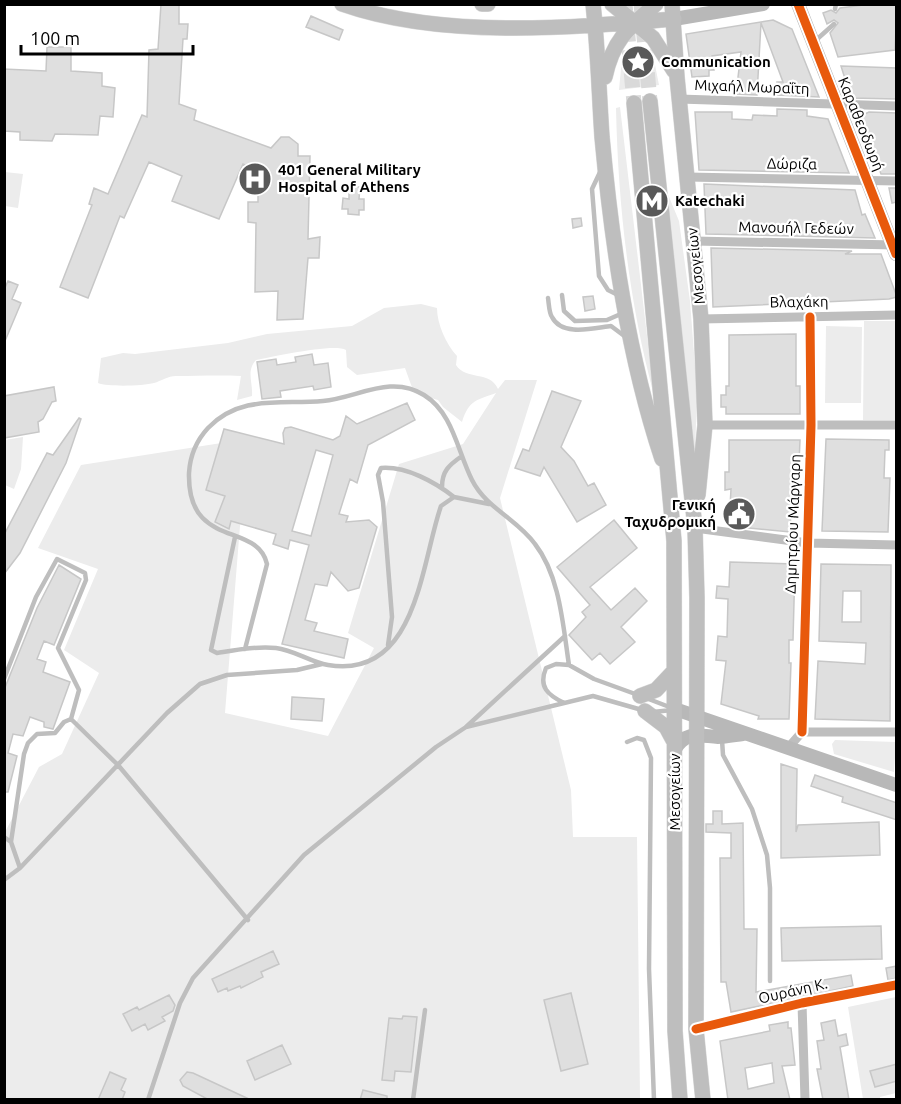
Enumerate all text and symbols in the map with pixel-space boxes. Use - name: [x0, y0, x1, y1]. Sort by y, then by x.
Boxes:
- scale bar: [21, 18, 194, 56]
- text: 100 m: [30, 28, 80, 48]
- place icon: Communication: [620, 44, 656, 80]
- place label: Communication: [661, 53, 771, 70]
- street label: Καραθεοδωρή: [835, 74, 888, 173]
- street label: Μιχαήλ Μωραΐτη: [694, 76, 810, 97]
- street label: Δώριζα: [767, 155, 817, 172]
- hospital icon: 401 General Military Hospital of Athens: [237, 161, 273, 197]
- place label: 401 General Military Hospital of Athens: [278, 161, 421, 195]
- metro station icon: Katechaki: [634, 183, 670, 219]
- place label: Katechaki: [675, 192, 745, 209]
- street label: Μανουήλ Γεδεών: [738, 218, 854, 237]
- street label: Μεσογείων: [683, 227, 708, 305]
- street label: Βλαχάκη: [769, 292, 829, 311]
- street label: Δημητρίου Μάργαρη: [782, 454, 803, 594]
- place label: Γενική Ταχυδρομική: [624, 496, 716, 530]
- public building icon: Γενική Ταχυδρομική: [721, 496, 757, 532]
- street label: Μεσογείων: [666, 754, 683, 830]
- street label: Ουράνη Κ.: [757, 974, 829, 1007]

